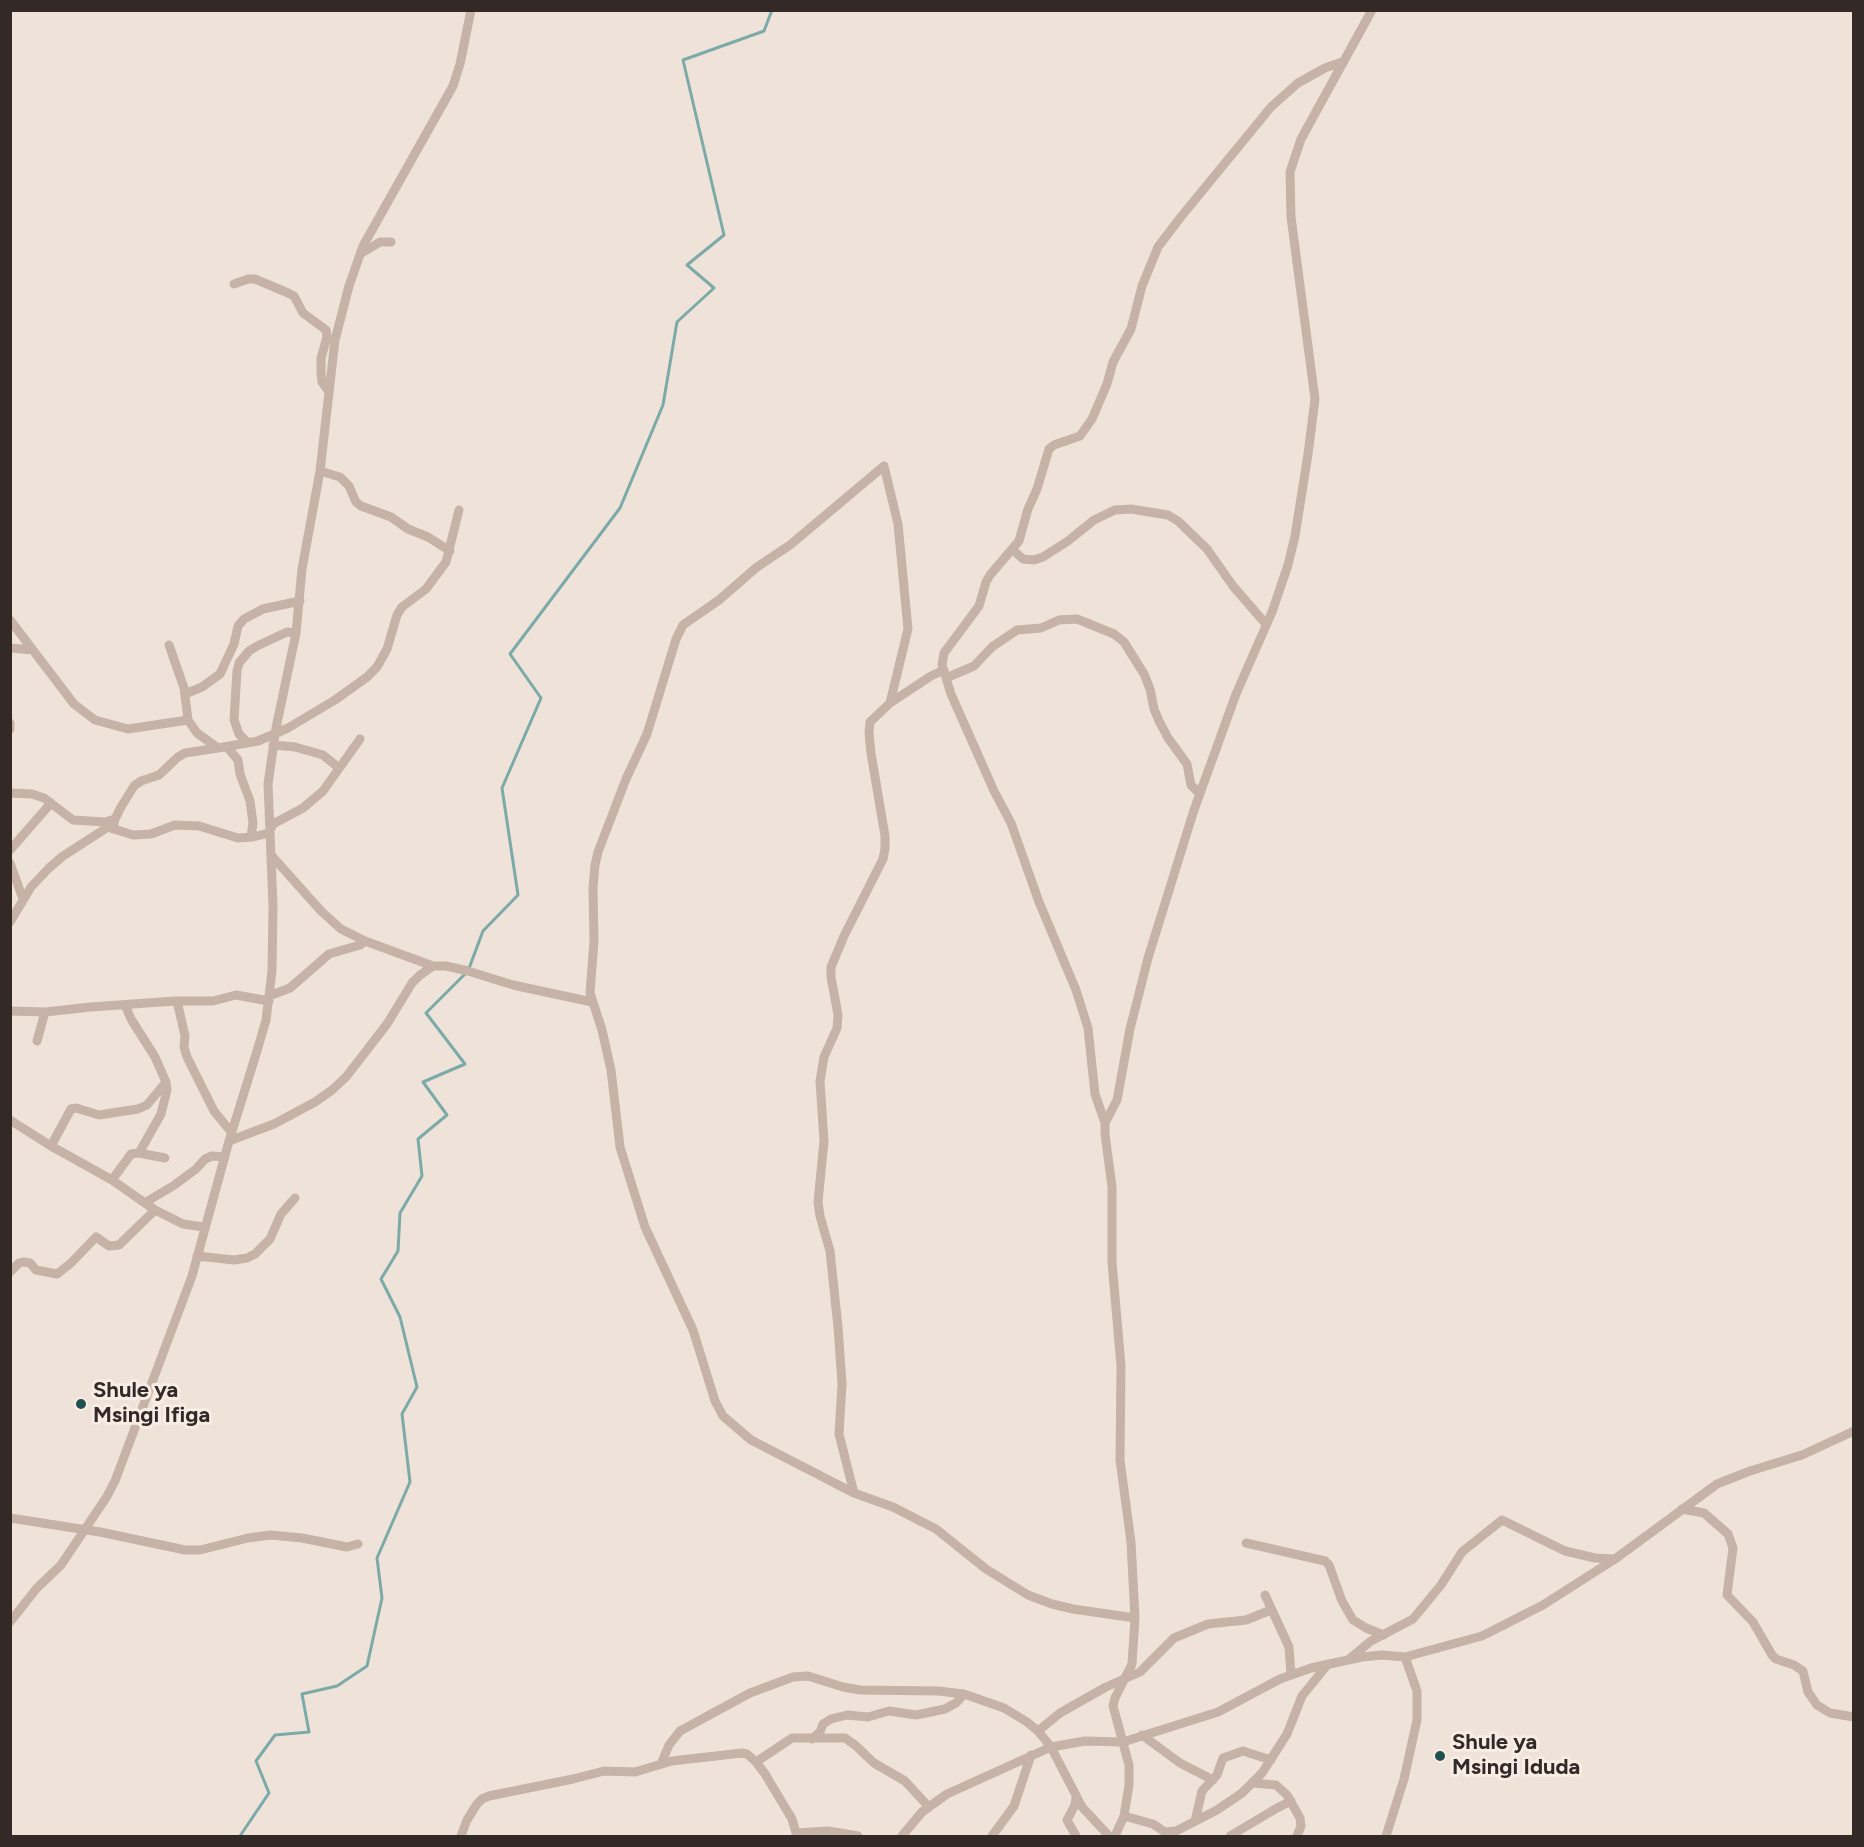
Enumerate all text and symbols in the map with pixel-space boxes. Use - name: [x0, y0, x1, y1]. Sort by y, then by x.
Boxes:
- place label: Shule ya Msingi Ifiga: [93, 1378, 210, 1430]
- marker: Shule ya Msingi Ifiga: [74, 1397, 88, 1411]
- place label: Shule ya Msingi Iduda: [1452, 1730, 1580, 1782]
- marker: Shule ya Msingi Iduda: [1433, 1749, 1447, 1763]

